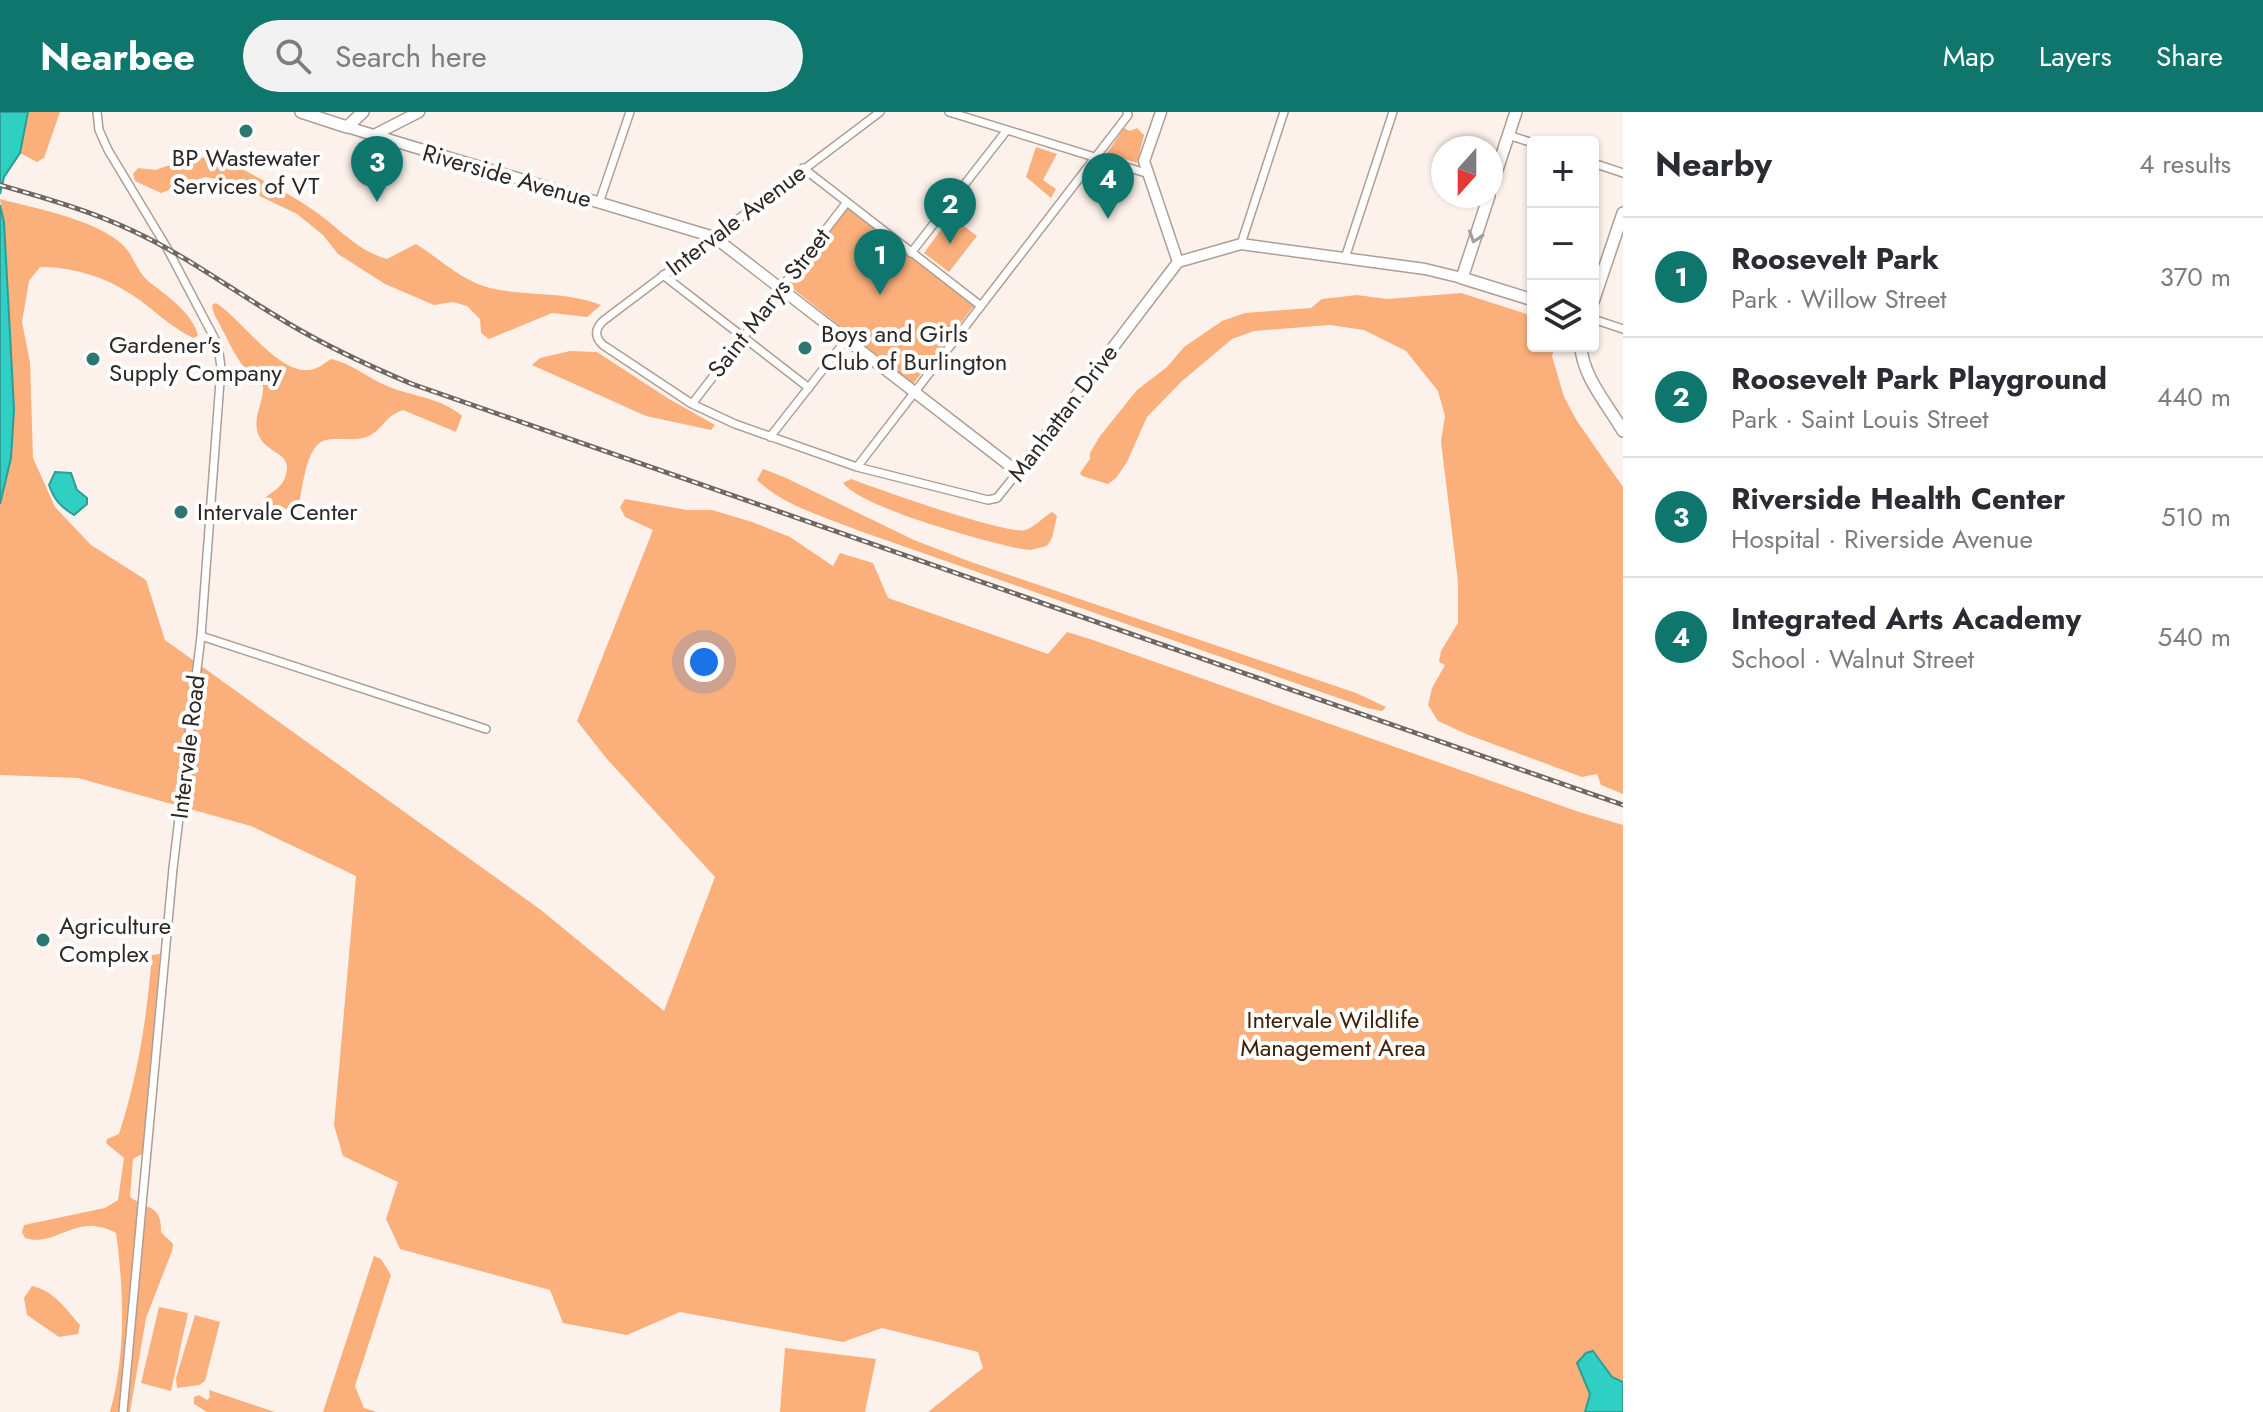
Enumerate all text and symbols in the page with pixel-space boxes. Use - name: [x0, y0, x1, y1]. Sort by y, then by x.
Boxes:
- search box: [243, 20, 803, 92]
- text: Nearbee: [40, 29, 195, 84]
- icon: search: [271, 34, 315, 78]
- text: Search here: [335, 35, 487, 78]
- text: Map: [1943, 36, 1995, 77]
- text: Layers: [2039, 36, 2112, 77]
- text: Share: [2156, 36, 2223, 77]
- marker: BP Wastewater Services of VT: [237, 122, 255, 140]
- street label: Riverside Avenue: [418, 135, 596, 216]
- pin: 3: [351, 136, 403, 202]
- north arrow: [1431, 136, 1503, 208]
- map controls: [1527, 136, 1599, 352]
- button: +: [1527, 136, 1599, 208]
- place label: BP Wastewater Services of VT: [172, 140, 321, 203]
- text: Nearby: [1655, 140, 1772, 189]
- text: 4 results: [2139, 145, 2231, 183]
- pin: 4: [1082, 153, 1134, 219]
- street label: Intervale Avenue: [658, 155, 813, 284]
- pin: 2: [924, 178, 976, 244]
- button: −: [1527, 208, 1599, 280]
- street label: Saint Marys Street: [699, 220, 838, 385]
- pin: 1: [854, 229, 906, 295]
- one-way arrow: [1469, 229, 1485, 243]
- text: Roosevelt Park: [1731, 237, 1939, 280]
- text: 1: [1674, 258, 1688, 296]
- text: 370 m: [2160, 258, 2231, 296]
- button: layers: [1527, 280, 1599, 352]
- text: Park · Willow Street: [1731, 280, 1947, 318]
- place label: Boys and Girls Club of Burlington: [821, 316, 1007, 379]
- place label: Gardener's Supply Company: [109, 327, 282, 390]
- street label: Manhattan Drive: [999, 337, 1126, 489]
- marker: Boys and Girls Club of Burlington: [796, 339, 814, 357]
- marker: Gardener's Supply Company: [84, 350, 102, 368]
- text: Roosevelt Park Playground: [1731, 357, 2107, 400]
- text: 2: [1672, 378, 1690, 416]
- text: 440 m: [2157, 378, 2231, 416]
- text: Park · Saint Louis Street: [1731, 400, 1989, 438]
- text: Riverside Health Center: [1731, 477, 2065, 520]
- place label: Intervale Center: [197, 494, 358, 529]
- text: 3: [1673, 498, 1689, 536]
- text: 510 m: [2161, 498, 2231, 536]
- marker: Intervale Center: [172, 503, 190, 521]
- text: Hospital · Riverside Avenue: [1731, 520, 2033, 558]
- text: Integrated Arts Academy: [1731, 597, 2081, 640]
- text: 4: [1672, 618, 1690, 656]
- text: 540 m: [2157, 618, 2231, 656]
- text: School · Walnut Street: [1731, 640, 1974, 678]
- your location: [684, 642, 724, 682]
- street label: Intervale Road: [161, 673, 214, 821]
- place label: Agriculture Complex: [59, 908, 171, 971]
- marker: Agriculture Complex: [34, 931, 52, 949]
- park label: Intervale Wildlife Management Area: [1240, 1002, 1426, 1065]

